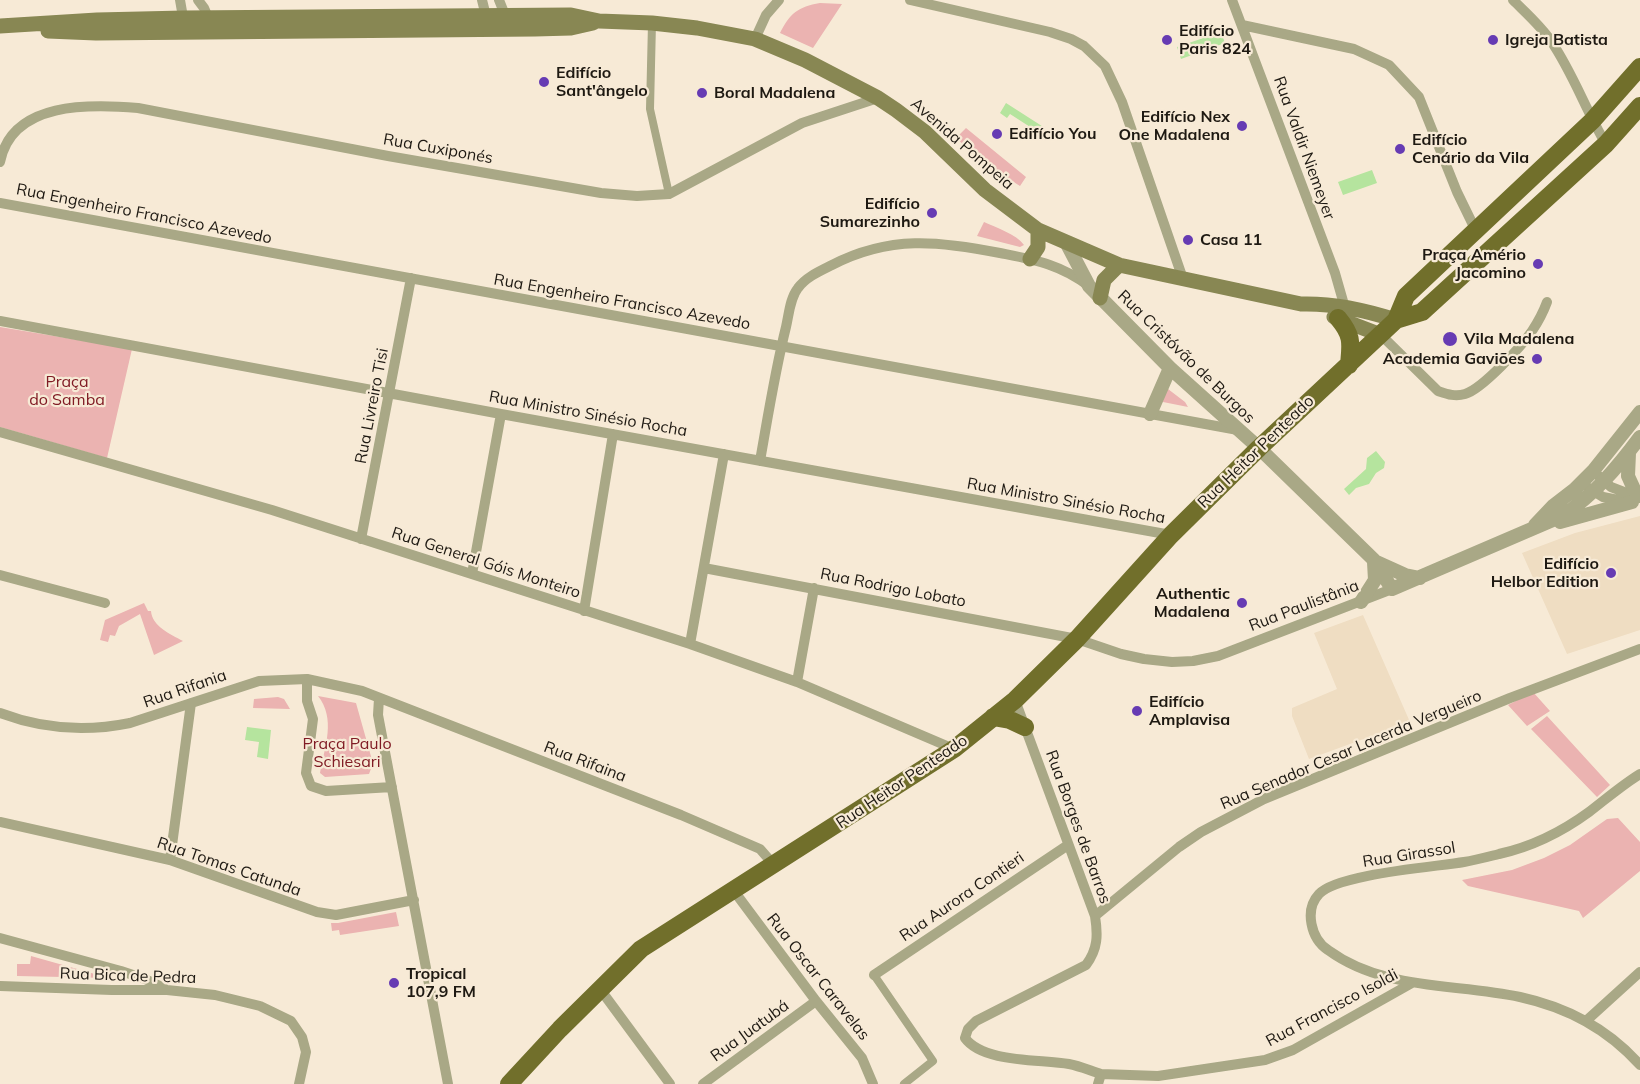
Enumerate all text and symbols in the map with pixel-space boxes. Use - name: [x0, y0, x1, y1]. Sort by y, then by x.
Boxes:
- place label: Edifício Paris 824: [1179, 21, 1251, 59]
- place label: Igreja Batista: [1505, 30, 1608, 50]
- marker: Edifício Paris 824: [1160, 33, 1174, 47]
- marker: Igreja Batista: [1486, 33, 1500, 47]
- place label: Edifício Sant'ângelo: [556, 63, 648, 101]
- street label: Rua Valdir Niemeyer: [1269, 74, 1339, 222]
- marker: Edifício Sant'ângelo: [537, 75, 551, 89]
- place label: Boral Madalena: [714, 83, 835, 103]
- marker: Boral Madalena: [695, 86, 709, 100]
- street label: Avenida Pompeia: [907, 94, 1017, 194]
- place label: Edifício Nex One Madalena: [1118, 107, 1230, 145]
- marker: Edifício Nex One Madalena: [1235, 119, 1249, 133]
- place label: Edifício You: [1009, 124, 1096, 144]
- marker: Edifício You: [990, 127, 1004, 141]
- street label: Rua Cuxiponés: [382, 130, 494, 168]
- place label: Edifício Cenário da Vila: [1412, 130, 1529, 168]
- marker: Edifício Cenário da Vila: [1393, 142, 1407, 156]
- street label: Rua Engenheiro Francisco Azevedo: [15, 180, 273, 248]
- place label: Edifício Sumarezinho: [820, 194, 920, 232]
- marker: Edifício Sumarezinho: [925, 206, 939, 220]
- place label: Casa 11: [1200, 230, 1262, 250]
- marker: Casa 11: [1181, 233, 1195, 247]
- place label: Praça Amério Jacomino: [1422, 245, 1526, 283]
- marker: Praça Amério Jacomino: [1531, 257, 1545, 271]
- street label: Rua Engenheiro Francisco Azevedo: [492, 270, 752, 334]
- street label: Rua Cristóvão de Burgos: [1113, 286, 1259, 428]
- place label: Vila Madalena: [1464, 329, 1574, 349]
- marker: Vila Madalena: [1441, 330, 1459, 348]
- street label: Rua Livreiro Tisi: [351, 346, 393, 466]
- place label: Academia Gaviões: [1383, 349, 1525, 369]
- marker: Academia Gaviões: [1530, 352, 1544, 366]
- park label: Praça do Samba: [29, 372, 105, 410]
- street label: Rua Ministro Sinésio Rocha: [487, 387, 689, 441]
- street label: Rua Heitor Penteado: [1194, 392, 1318, 512]
- street label: Rua Ministro Sinésio Rocha: [965, 474, 1167, 528]
- street label: Rua General Góis Monteiro: [389, 523, 583, 603]
- place label: Edifício Helbor Edition: [1491, 554, 1599, 592]
- street label: Rua Rodrigo Lobato: [819, 564, 967, 612]
- marker: Edifício Helbor Edition: [1604, 566, 1618, 580]
- street label: Rua Paulistânia: [1246, 576, 1362, 636]
- place label: Authentic Madalena: [1154, 584, 1230, 622]
- marker: Authentic Madalena: [1235, 596, 1249, 610]
- street label: Rua Rifania: [141, 666, 229, 712]
- street label: Rua Senador Cesar Lacerda Vergueiro: [1218, 686, 1484, 814]
- place label: Edifício Amplavisa: [1149, 692, 1230, 730]
- marker: Edifício Amplavisa: [1130, 704, 1144, 718]
- street label: Rua Heitor Penteado: [833, 731, 971, 833]
- park label: Praça Paulo Schiesari: [302, 734, 392, 772]
- street label: Rua Rifaina: [541, 738, 629, 786]
- street label: Rua Borges de Barros: [1041, 748, 1115, 906]
- street label: Rua Tomas Catunda: [154, 833, 304, 901]
- street label: Rua Girassol: [1361, 838, 1457, 872]
- street label: Rua Aurora Contieri: [896, 848, 1028, 946]
- street label: Rua Oscar Caravelas: [762, 910, 874, 1044]
- street label: Rua Bica de Pedra: [59, 964, 197, 988]
- place label: Tropical 107,9 FM: [406, 964, 476, 1002]
- street label: Rua Francisco Isoldi: [1263, 965, 1401, 1051]
- marker: Tropical 107,9 FM: [387, 976, 401, 990]
- street label: Rua Juatubá: [707, 996, 793, 1066]

